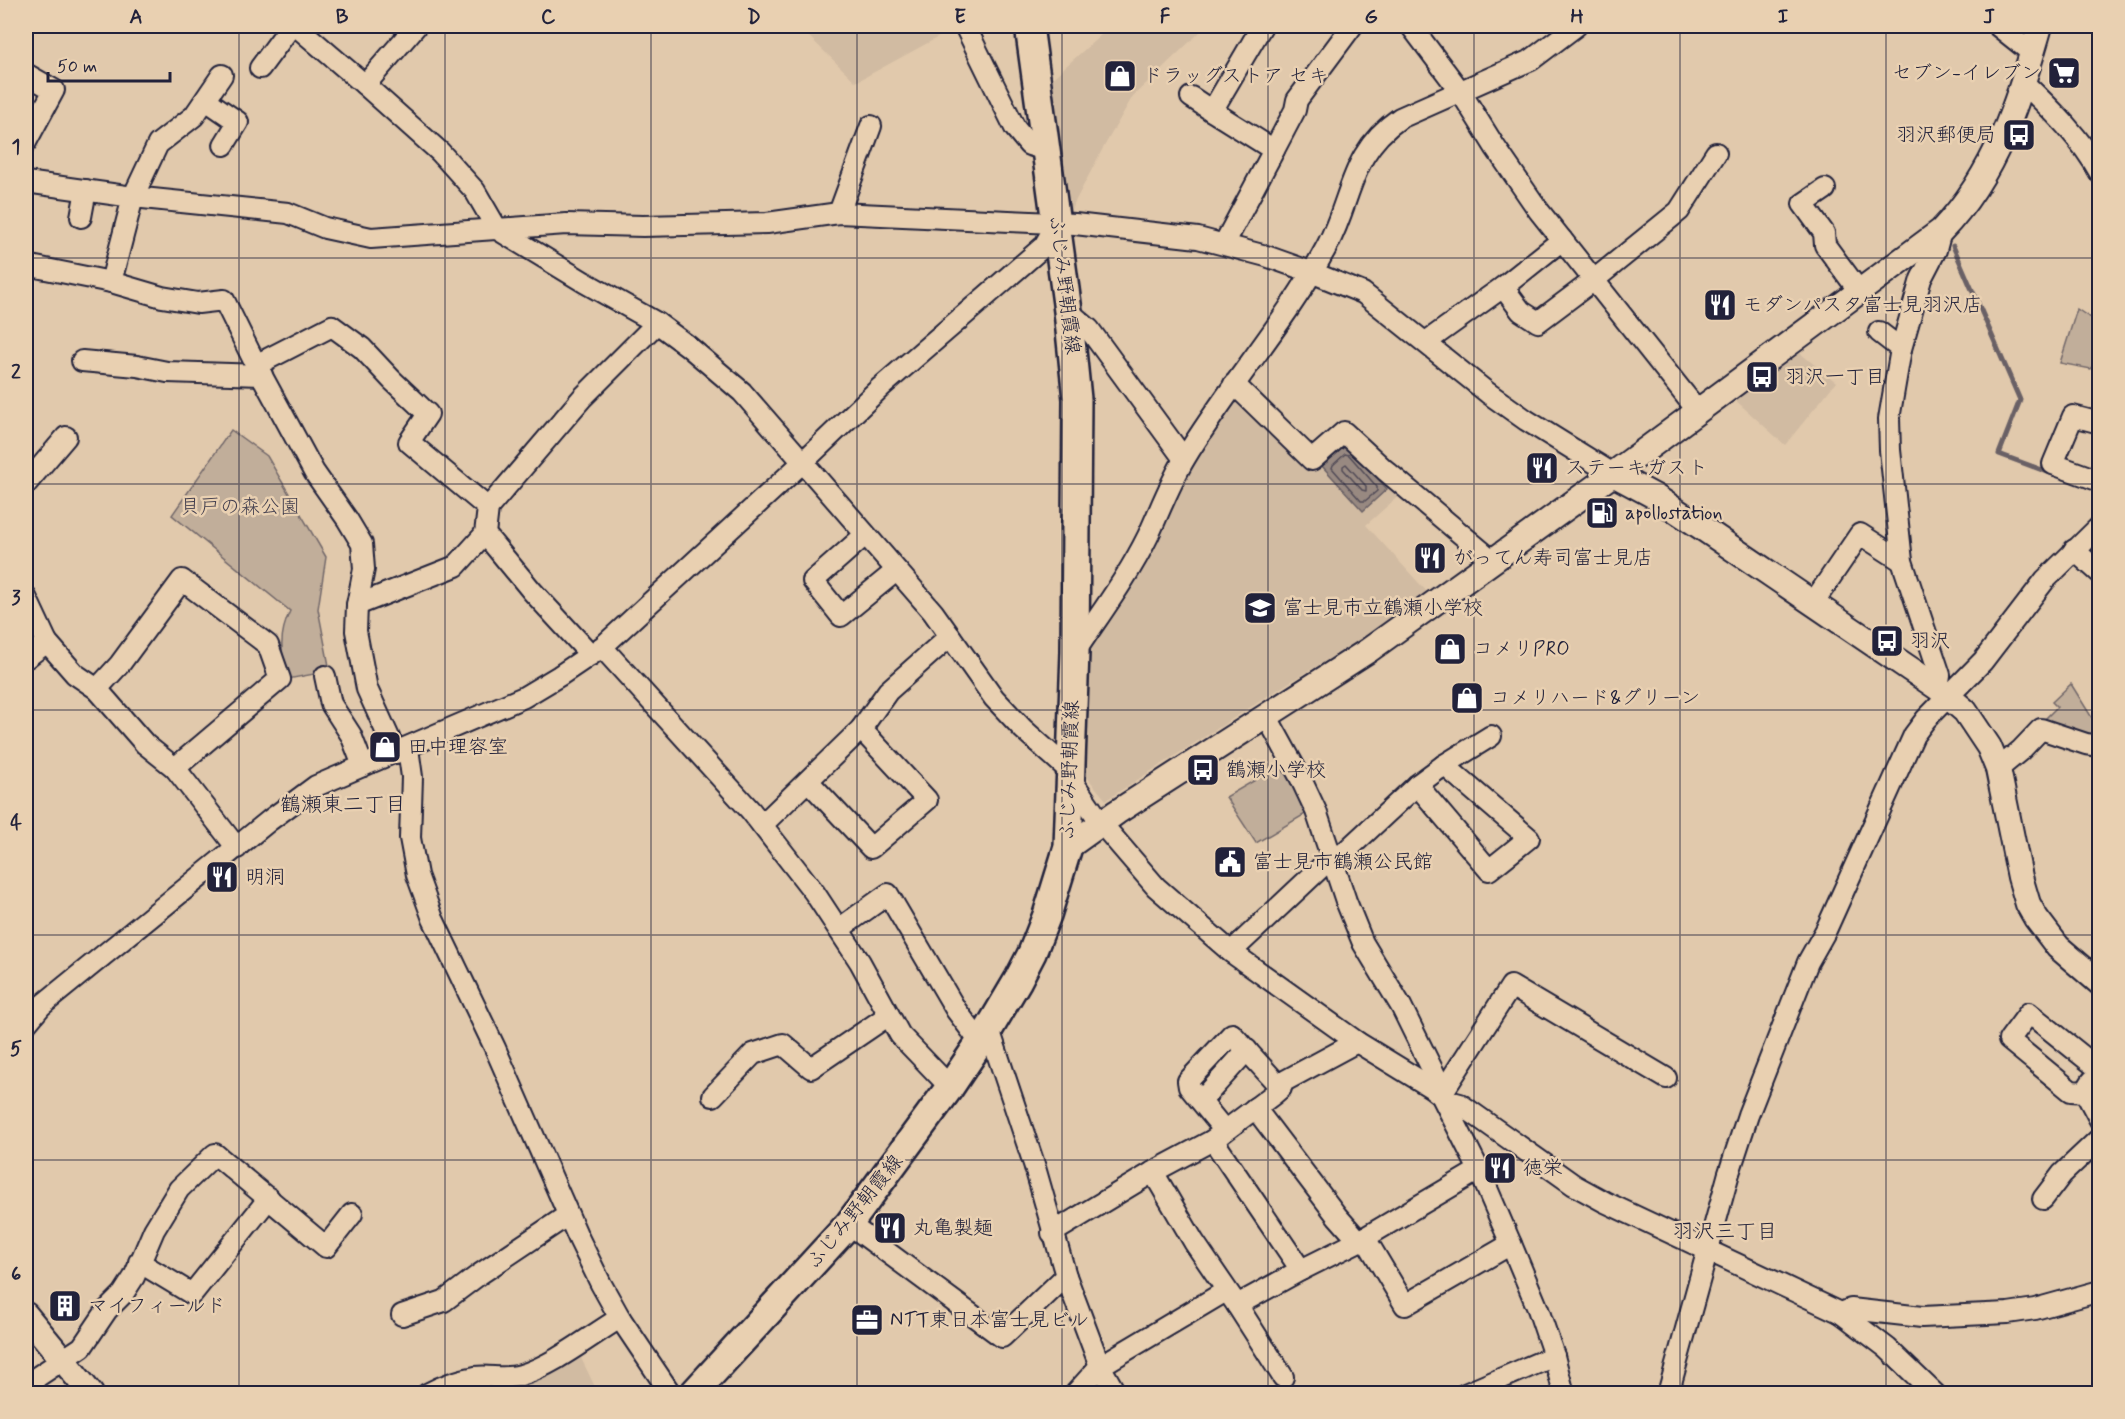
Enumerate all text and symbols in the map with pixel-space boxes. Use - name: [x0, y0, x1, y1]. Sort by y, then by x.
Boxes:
- text: A: [129, 4, 143, 31]
- text: B: [336, 4, 349, 31]
- text: C: [541, 4, 556, 31]
- text: D: [747, 4, 761, 31]
- text: E: [954, 4, 966, 31]
- text: F: [1160, 4, 1171, 31]
- text: G: [1364, 4, 1378, 31]
- text: H: [1570, 4, 1584, 31]
- text: I: [1778, 4, 1788, 31]
- text: J: [1983, 4, 1995, 31]
- scale bar: [48, 45, 170, 83]
- text: 50 m: [57, 55, 97, 79]
- supermarket icon: セブン-イレブン: [2046, 55, 2082, 91]
- shop icon: ドラッグストア セキ: [1102, 58, 1138, 94]
- place label: セブン-イレブン: [1892, 60, 2041, 87]
- place label: ドラッグストア セキ: [1143, 63, 1329, 90]
- bus stop icon: 羽沢郵便局: [2001, 117, 2037, 153]
- place label: 羽沢郵便局: [1896, 122, 1996, 149]
- text: 1: [12, 134, 20, 161]
- street label: ふじみ野朝霞線: [1042, 214, 1086, 356]
- restaurant icon: モダンパスタ富士見羽沢店: [1702, 287, 1738, 323]
- place label: モダンパスタ富士見羽沢店: [1743, 292, 1983, 319]
- text: 2: [11, 359, 21, 386]
- bus stop icon: 羽沢一丁目: [1744, 359, 1780, 395]
- place label: 羽沢一丁目: [1785, 364, 1885, 391]
- restaurant icon: ステーキガスト: [1524, 450, 1560, 486]
- place label: ステーキガスト: [1565, 455, 1708, 482]
- park label: 貝戸の森公園: [180, 494, 300, 521]
- fuel station icon: apollostation: [1584, 495, 1620, 531]
- place label: apollostation: [1625, 500, 1723, 527]
- restaurant icon: がってん寿司富士見店: [1412, 540, 1448, 576]
- place label: がってん寿司富士見店: [1453, 545, 1653, 572]
- text: 3: [11, 585, 21, 612]
- school or university icon: 富士見市立鶴瀬小学校: [1242, 590, 1278, 626]
- place label: 富士見市立鶴瀬小学校: [1283, 595, 1483, 622]
- bus stop icon: 羽沢: [1869, 623, 1905, 659]
- place label: 羽沢: [1910, 628, 1950, 655]
- shop icon: コメリPRO: [1432, 631, 1468, 667]
- place label: コメリPRO: [1473, 636, 1570, 663]
- shop icon: コメリハード&グリーン: [1449, 680, 1485, 716]
- place label: コメリハード&グリーン: [1490, 685, 1700, 712]
- street label: ふじみ野朝霞線: [1054, 700, 1086, 840]
- shop icon: 田中理容室: [367, 729, 403, 765]
- place label: 田中理容室: [408, 734, 508, 761]
- bus stop icon: 鶴瀬小学校: [1185, 752, 1221, 788]
- place label: 鶴瀬小学校: [1226, 757, 1326, 784]
- district label: 鶴瀬東二丁目: [280, 791, 406, 819]
- text: 4: [10, 810, 22, 837]
- public building icon: 富士見市鶴瀬公民館: [1212, 844, 1248, 880]
- place label: 富士見市鶴瀬公民館: [1253, 849, 1433, 876]
- restaurant icon: 明洞: [204, 859, 240, 895]
- place label: 明洞: [245, 864, 285, 891]
- text: 5: [10, 1036, 22, 1063]
- street label: ふじみ野朝霞線: [800, 1149, 910, 1275]
- restaurant icon: 徳栄: [1482, 1150, 1518, 1186]
- place label: 徳栄: [1523, 1155, 1563, 1182]
- restaurant icon: 丸亀製麺: [872, 1210, 908, 1246]
- place label: 丸亀製麺: [913, 1215, 993, 1242]
- district label: 羽沢三丁目: [1673, 1218, 1778, 1246]
- text: 6: [11, 1261, 21, 1288]
- building icon: マイフィールド: [47, 1288, 83, 1324]
- place label: マイフィールド: [88, 1293, 226, 1320]
- office icon: NTT東日本富士見ビル: [849, 1302, 885, 1338]
- place label: NTT東日本富士見ビル: [890, 1307, 1089, 1334]

